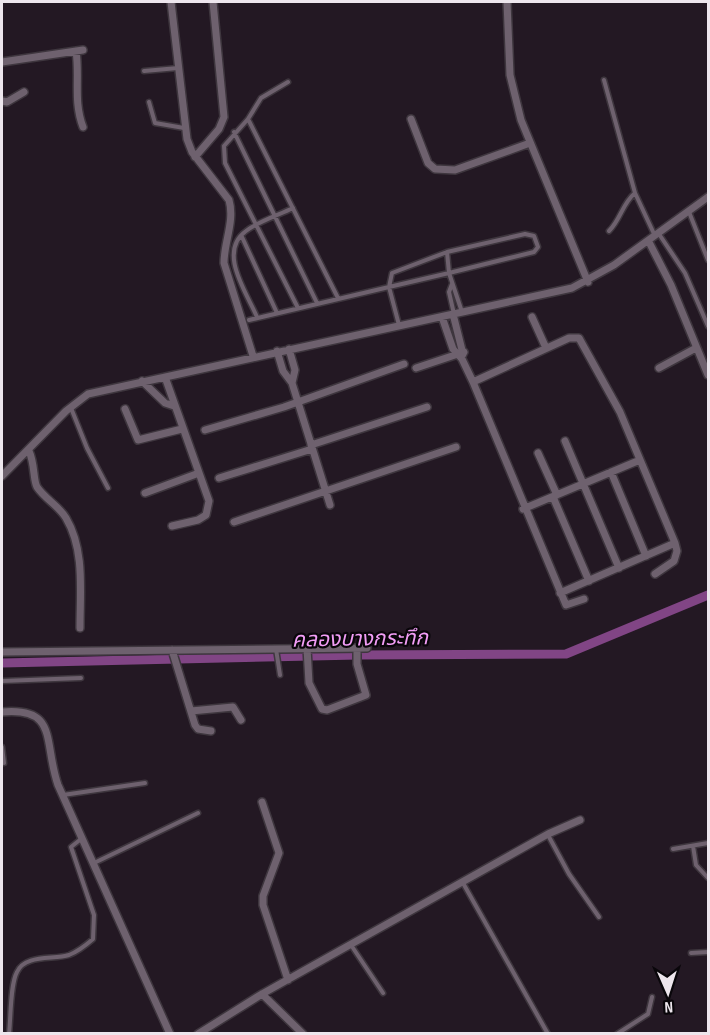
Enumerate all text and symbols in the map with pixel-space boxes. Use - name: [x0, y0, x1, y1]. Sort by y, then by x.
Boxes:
- water label: คลองบางกระทึก: [292, 625, 430, 653]
- north arrow: [638, 963, 698, 1023]
- text: N: [664, 997, 673, 1016]

